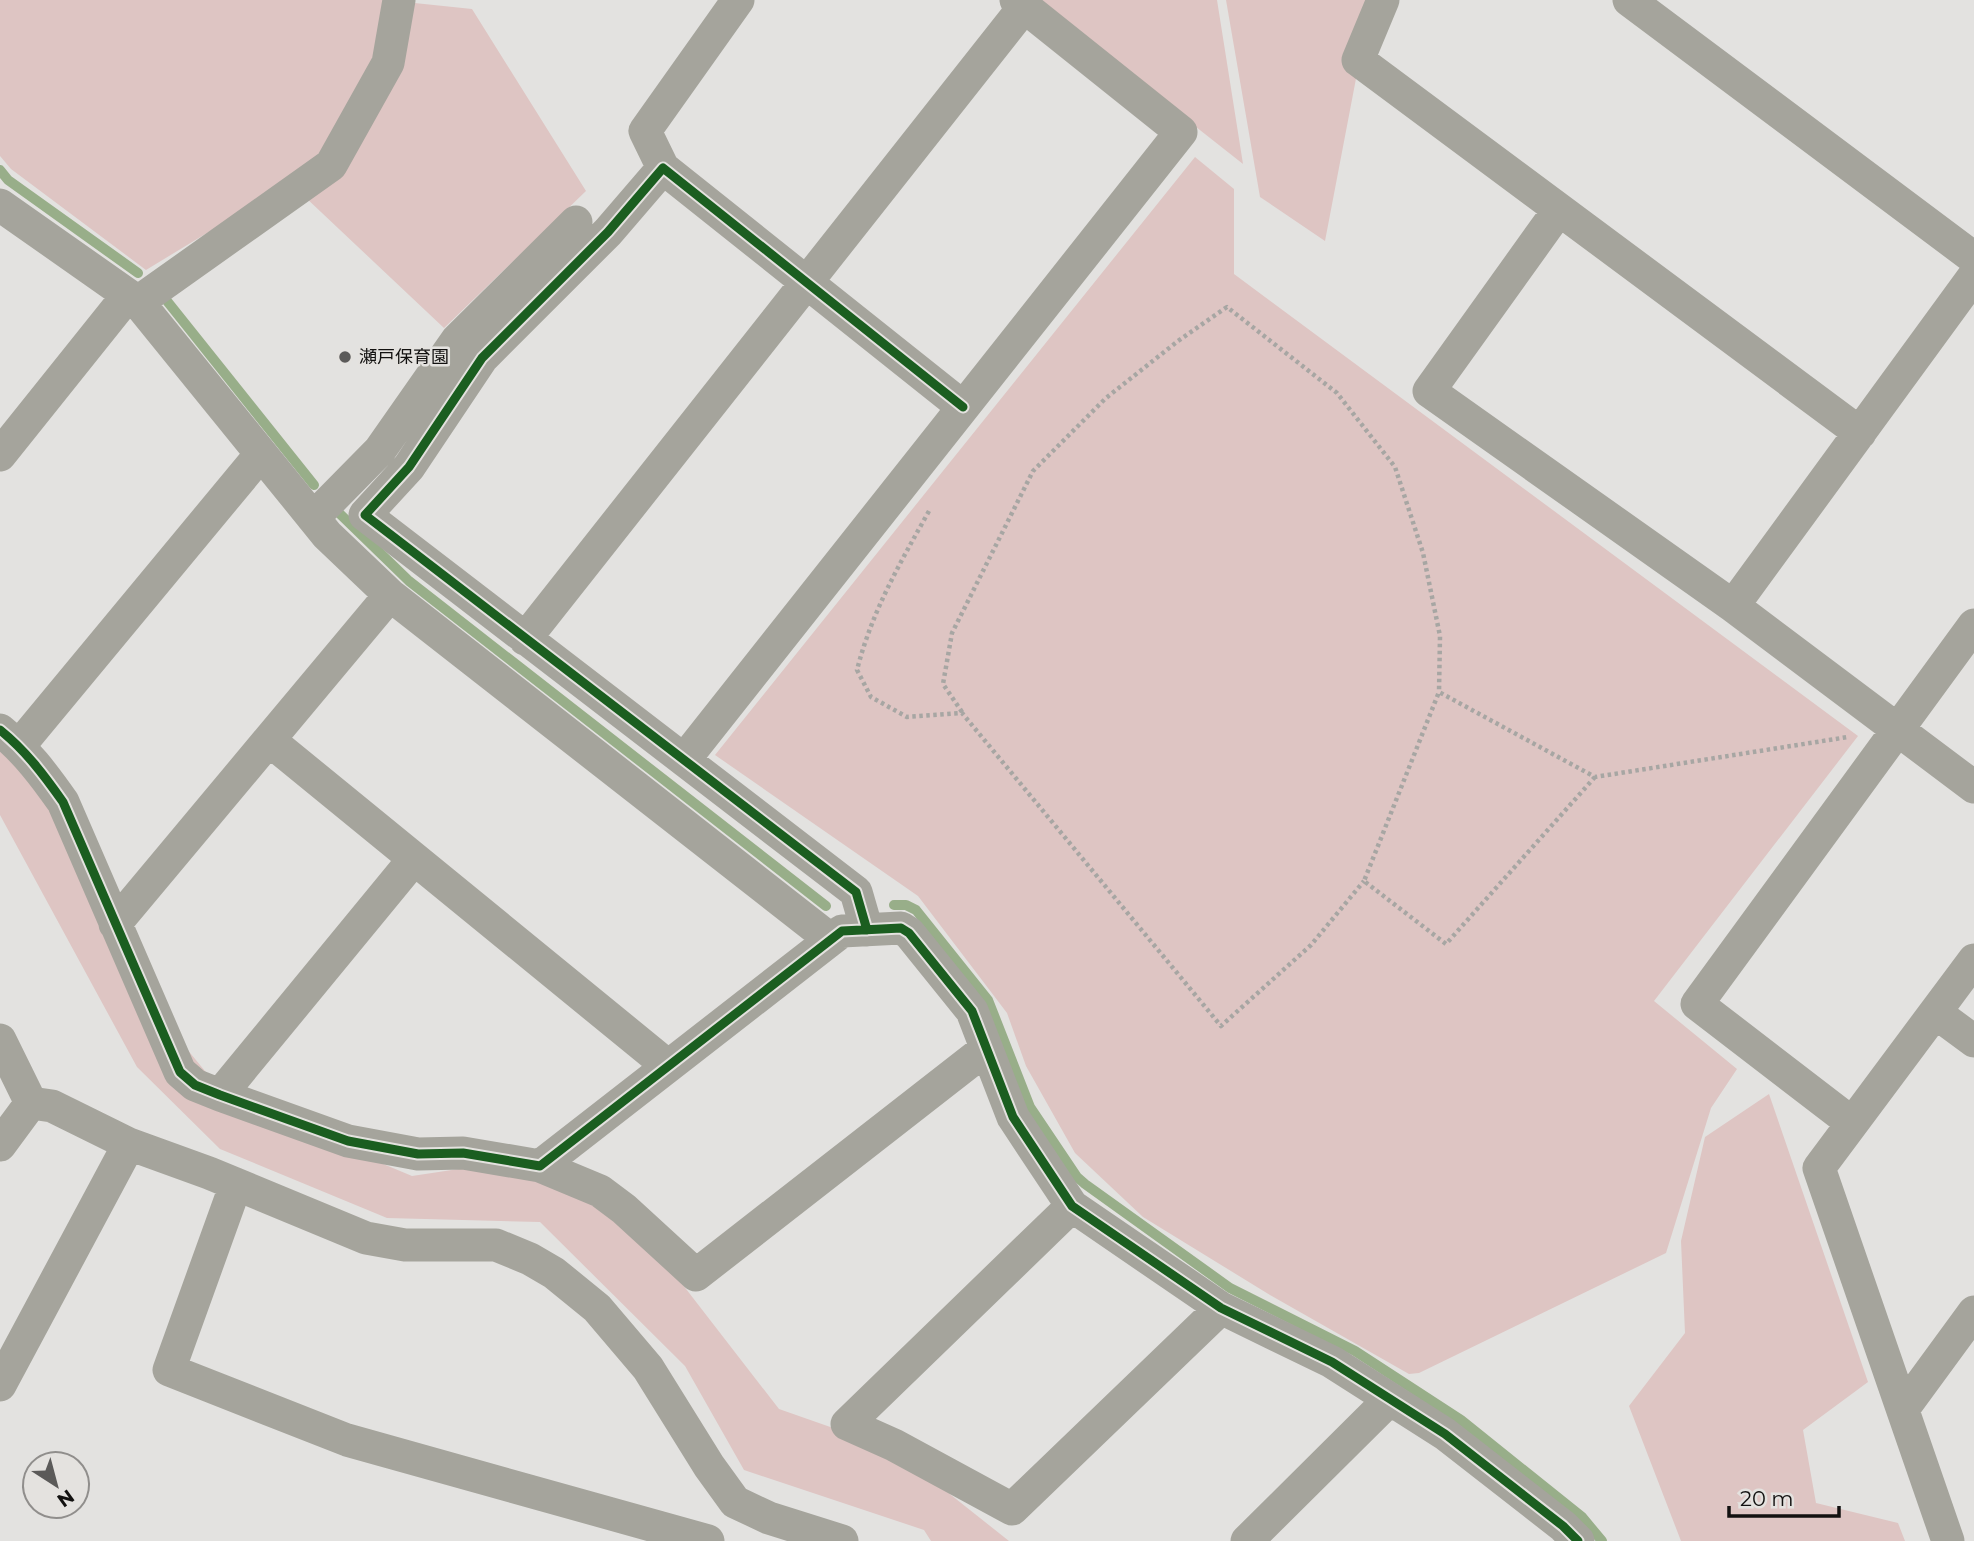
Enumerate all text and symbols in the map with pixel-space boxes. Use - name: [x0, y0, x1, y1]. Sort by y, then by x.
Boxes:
- place label: 瀬戸保育園: [359, 346, 449, 368]
- marker: 瀬戸保育園: [337, 349, 353, 365]
- north arrow: [21, 1450, 91, 1520]
- scale bar: [1729, 1474, 1839, 1518]
- text: N: [53, 1485, 79, 1512]
- text: 20 m: [1740, 1486, 1794, 1511]

